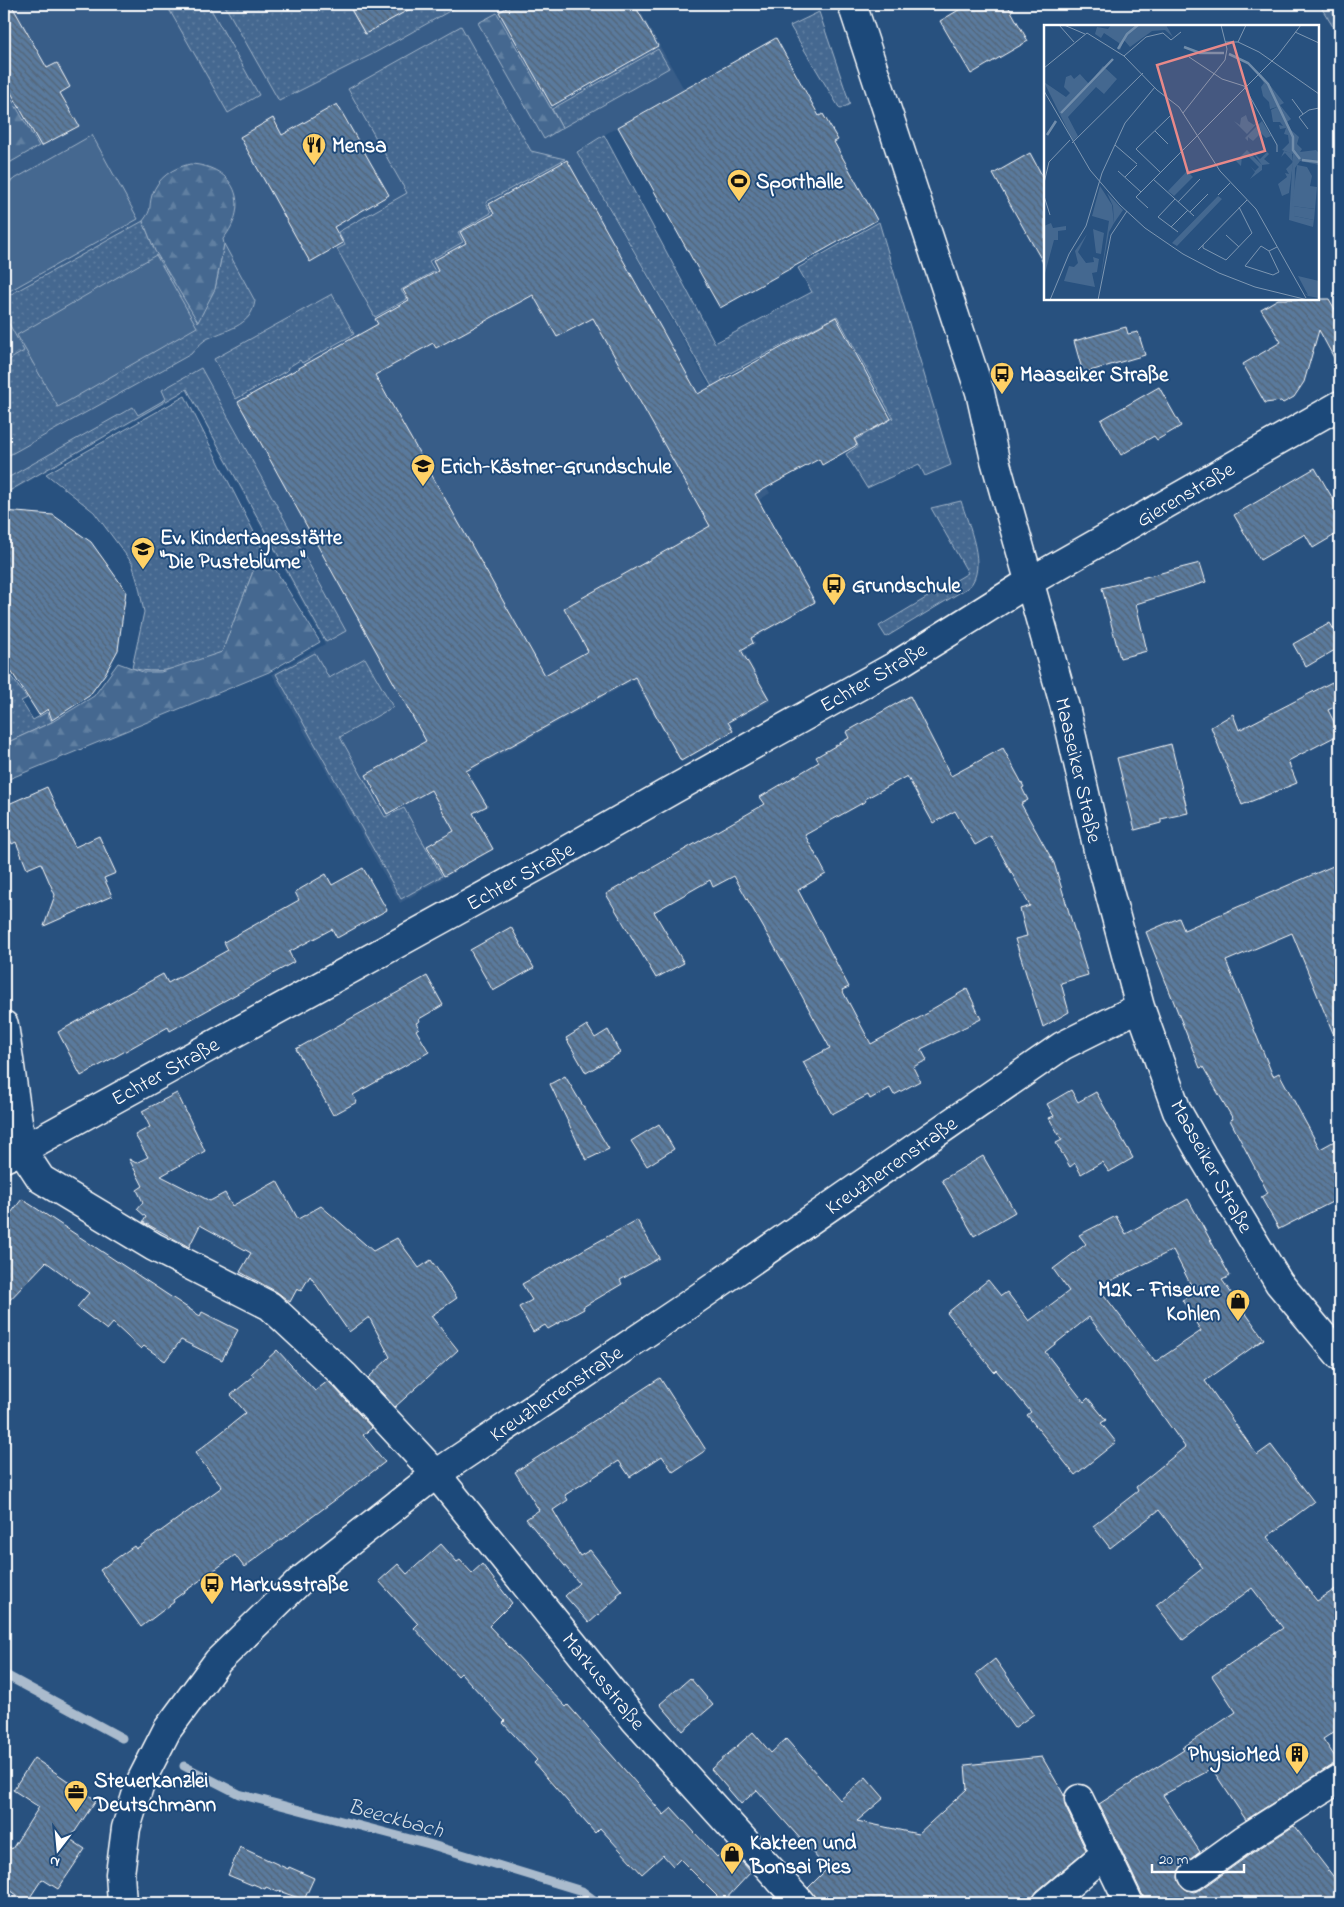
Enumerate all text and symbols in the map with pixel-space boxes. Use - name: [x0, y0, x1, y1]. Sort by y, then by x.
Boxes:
- inset map: [1044, 25, 1319, 300]
- restaurant icon: Mensa: [301, 132, 327, 166]
- place label: Mensa: [332, 132, 387, 162]
- sports icon: Sporthalle: [726, 168, 752, 202]
- place label: Sporthalle: [756, 168, 844, 198]
- bus stop icon: Maaseiker Straße: [989, 361, 1015, 395]
- place label: Maaseiker Straße: [1020, 361, 1169, 391]
- school or university icon: Erich-Kästner-Grundschule: [410, 453, 436, 487]
- place label: Erich-Kästner-Grundschule: [440, 453, 672, 483]
- street label: Gierenstraße: [1131, 455, 1241, 536]
- place label: Ev. Kindertagesstätte "Die Pusteblume": [159, 524, 343, 578]
- school or university icon: Ev. Kindertagesstätte "Die Pusteblume": [130, 536, 156, 570]
- bus stop icon: Grundschule: [821, 572, 847, 606]
- place label: Grundschule: [852, 572, 961, 602]
- street label: Echter Straße: [815, 636, 934, 721]
- street label: Maaseiker Straße: [1046, 695, 1108, 847]
- street label: Echter Straße: [462, 835, 581, 920]
- street label: Echter Straße: [107, 1030, 226, 1115]
- street label: Maaseiker Straße: [1161, 1095, 1260, 1240]
- street label: Kreuzherrenstraße: [820, 1110, 965, 1223]
- place label: M2K - Friseure Kohlen: [1098, 1276, 1221, 1330]
- shop icon: M2K - Friseure Kohlen: [1225, 1288, 1251, 1322]
- street label: Kreuzherrenstraße: [484, 1339, 630, 1450]
- bus stop icon: Markusstraße: [199, 1571, 225, 1605]
- place label: Markusstraße: [230, 1571, 349, 1601]
- street label: Markusstraße: [554, 1627, 652, 1738]
- place label: PhysioMed: [1188, 1741, 1280, 1773]
- building icon: PhysioMed: [1284, 1741, 1310, 1775]
- place label: Steuerkanzlei Deutschmann: [93, 1767, 216, 1821]
- office icon: Steuerkanzlei Deutschmann: [63, 1779, 89, 1813]
- water label: Beeckbach: [344, 1792, 447, 1848]
- north arrow: [32, 1824, 82, 1874]
- place label: Kakteen und Bonsai Pies: [749, 1829, 856, 1883]
- shop icon: Kakteen und Bonsai Pies: [719, 1841, 745, 1875]
- scale bar: [1152, 1842, 1244, 1874]
- text: 20 m: [1159, 1849, 1189, 1871]
- text: N: [47, 1850, 62, 1872]

